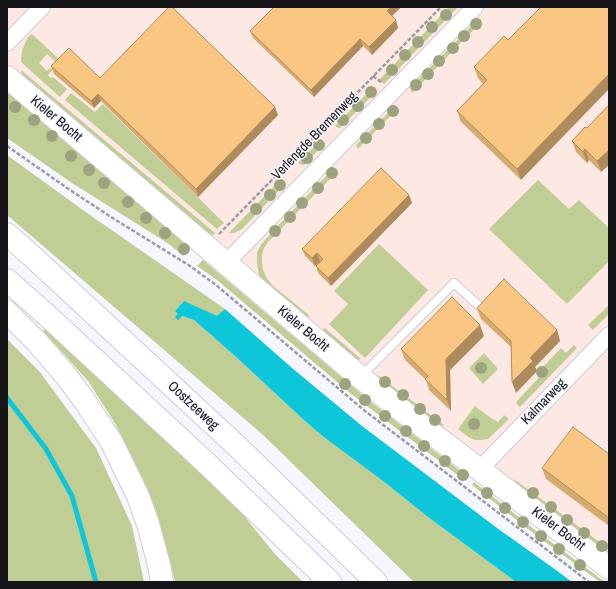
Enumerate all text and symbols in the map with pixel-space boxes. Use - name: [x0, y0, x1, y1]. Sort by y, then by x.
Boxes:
- street label: Verlengde Bremenweg: [269, 88, 361, 184]
- street label: Kieler Bocht: [27, 92, 85, 146]
- street label: Kieler Bocht: [274, 302, 332, 356]
- street label: Kalmarweg: [518, 376, 570, 428]
- street label: Oostzeeweg: [164, 378, 222, 434]
- street label: Kieler Bocht: [528, 503, 588, 555]

